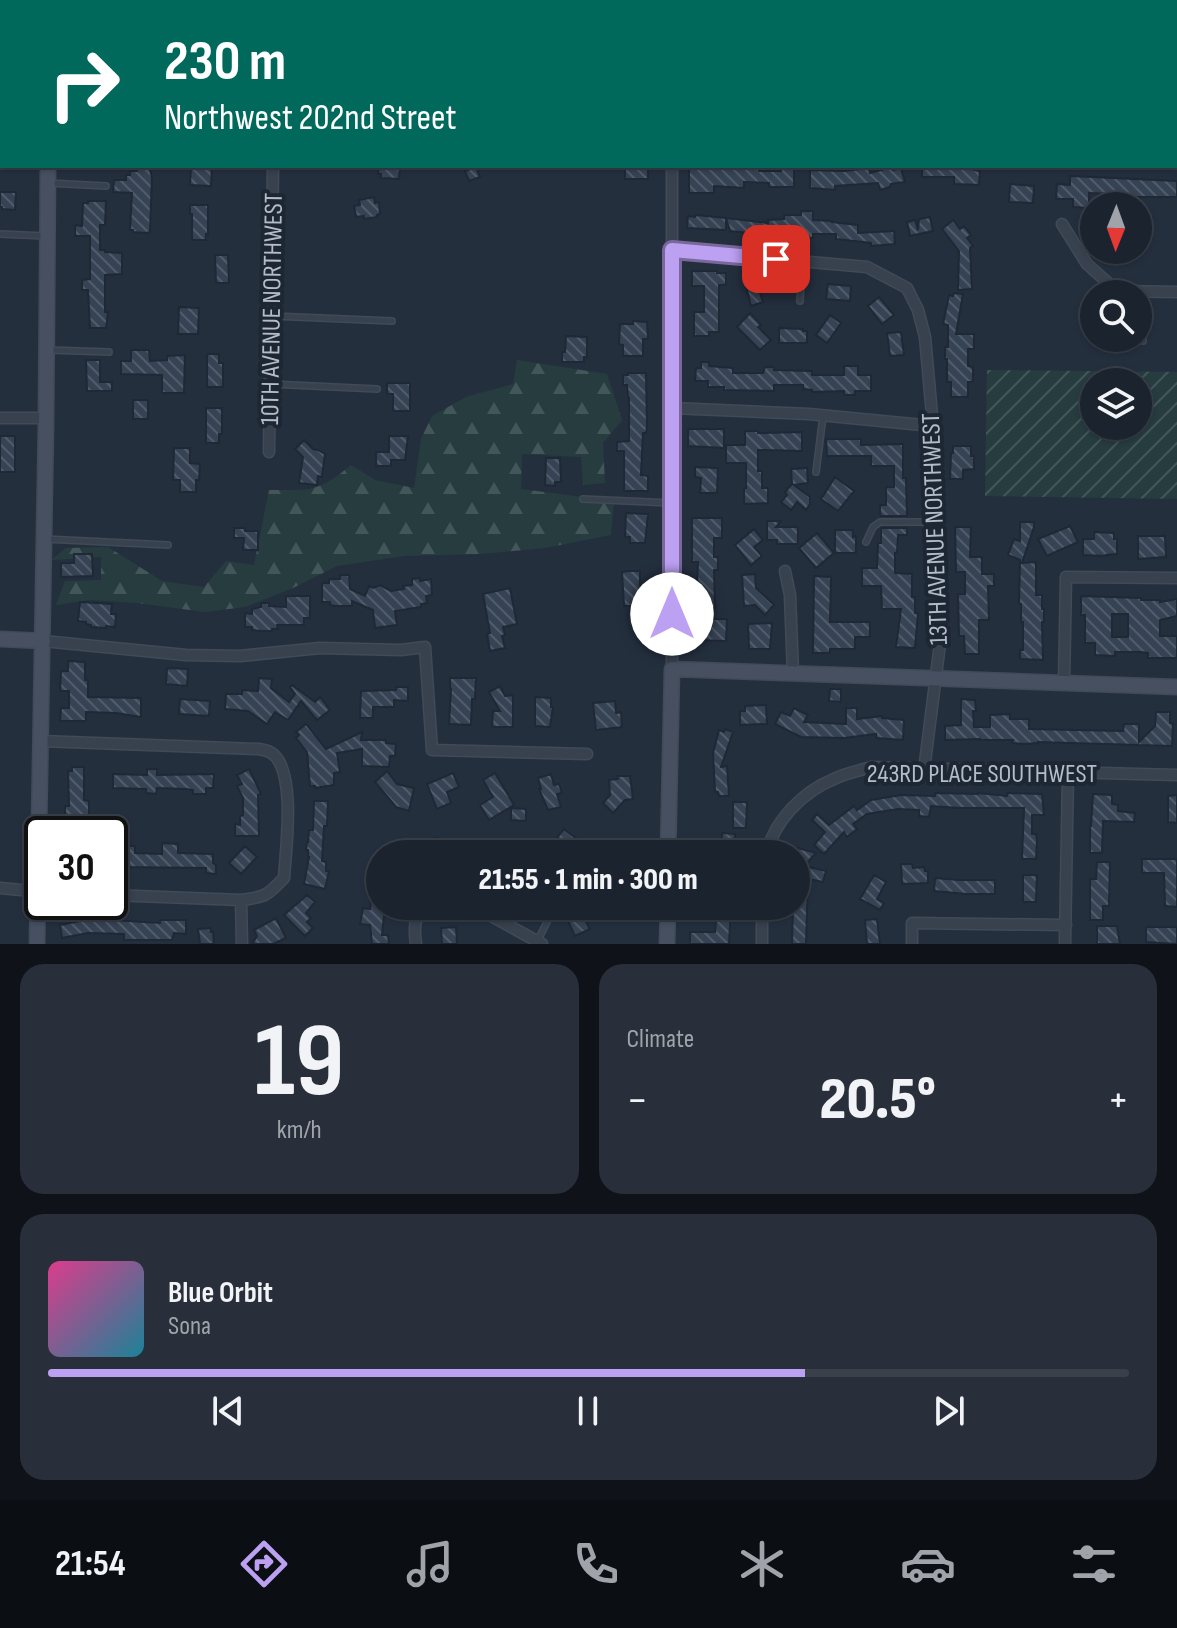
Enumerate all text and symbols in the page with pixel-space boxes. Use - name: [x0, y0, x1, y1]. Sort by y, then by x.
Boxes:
- text: 230 m: [164, 29, 286, 96]
- icon: right: [32, 32, 136, 136]
- text: Northwest 202nd Street: [164, 97, 456, 140]
- north arrow: [1080, 192, 1152, 264]
- map controls: [1080, 192, 1152, 440]
- street label: 10TH AVENUE NORTHWEST: [255, 193, 290, 425]
- pin: [742, 225, 810, 293]
- icon: arrive: [754, 237, 798, 281]
- button: search: [1080, 280, 1152, 352]
- button: layers: [1080, 368, 1152, 440]
- street label: 13TH AVENUE NORTHWEST: [916, 412, 955, 646]
- position arrow: [630, 572, 714, 656]
- street label: 243RD PLACE SOUTHWEST: [867, 759, 1097, 790]
- speed limit sign: 30: [24, 816, 128, 920]
- text: 21:55 · 1 min · 300 m: [478, 862, 698, 898]
- text: 19: [254, 1000, 344, 1125]
- text: Climate: [627, 1024, 694, 1055]
- text: 20.5°: [819, 1064, 936, 1136]
- text: −: [627, 1074, 648, 1127]
- text: +: [1107, 1074, 1129, 1127]
- text: km/h: [277, 1115, 322, 1146]
- text: Blue Orbit: [168, 1275, 273, 1311]
- text: Sona: [168, 1311, 211, 1342]
- icon: previous: [206, 1389, 250, 1433]
- icon: pause: [566, 1389, 610, 1433]
- icon: next: [927, 1389, 971, 1433]
- icon: directions: [236, 1536, 292, 1592]
- icon: music: [402, 1536, 458, 1592]
- icon: phone: [568, 1536, 624, 1592]
- icon: climate: [734, 1536, 790, 1592]
- icon: car: [900, 1536, 956, 1592]
- icon: filters: [1066, 1536, 1122, 1592]
- text: 21:54: [55, 1543, 126, 1586]

